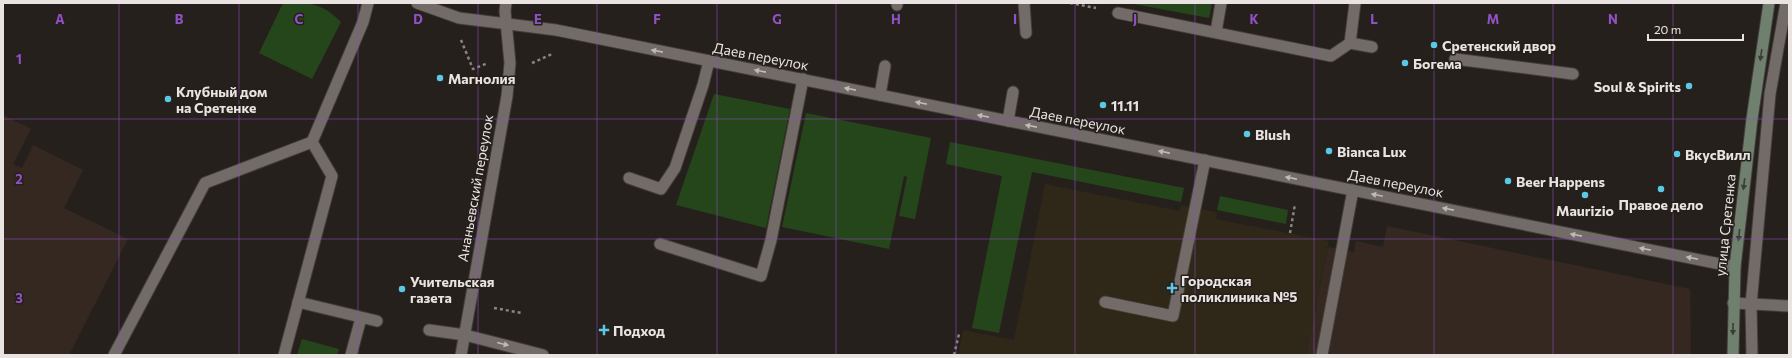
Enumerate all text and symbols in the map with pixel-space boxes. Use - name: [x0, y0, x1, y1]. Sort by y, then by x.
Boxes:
- text: A: [55, 11, 65, 27]
- text: B: [175, 11, 184, 27]
- text: C: [295, 11, 304, 27]
- text: D: [413, 11, 423, 27]
- text: E: [534, 11, 542, 27]
- text: F: [653, 11, 661, 27]
- text: G: [772, 11, 782, 27]
- text: H: [891, 11, 901, 27]
- text: I: [1013, 11, 1017, 27]
- text: J: [1133, 11, 1137, 27]
- text: K: [1249, 11, 1259, 27]
- text: L: [1370, 11, 1378, 27]
- text: M: [1487, 11, 1499, 27]
- text: N: [1608, 11, 1618, 27]
- scale bar: [1648, 16, 1743, 42]
- text: 20 m: [1654, 22, 1681, 36]
- place label: Сретенский двор: [1442, 37, 1556, 54]
- street label: Даев переулок: [712, 38, 811, 74]
- marker: Сретенский двор: [1429, 40, 1439, 50]
- one-way arrow: [651, 47, 664, 53]
- one-way arrow: [1758, 49, 1764, 62]
- text: 1: [16, 51, 22, 67]
- place label: Богема: [1413, 55, 1462, 72]
- marker: Богема: [1400, 58, 1410, 68]
- one-way arrow: [754, 67, 766, 73]
- place label: Магнолия: [448, 70, 515, 87]
- marker: Магнолия: [435, 73, 445, 83]
- place label: Soul & Spirits: [1594, 78, 1681, 95]
- marker: Soul & Spirits: [1684, 81, 1694, 91]
- place label: Клубный дом на Сретенке: [176, 83, 267, 116]
- one-way arrow: [844, 86, 856, 92]
- marker: Клубный дом на Сретенке: [163, 94, 173, 104]
- place label: 11.11: [1111, 97, 1139, 114]
- one-way arrow: [915, 100, 927, 106]
- marker: 11.11: [1098, 100, 1108, 110]
- street label: Даев переулок: [1029, 102, 1128, 138]
- street label: Ананьевский переулок: [454, 112, 496, 263]
- one-way arrow: [977, 113, 990, 119]
- one-way arrow: [1024, 122, 1037, 128]
- place label: Blush: [1255, 126, 1291, 143]
- marker: Blush: [1242, 129, 1252, 139]
- place label: Bianca Lux: [1337, 143, 1407, 160]
- marker: Bianca Lux: [1324, 146, 1334, 156]
- place label: ВкусВилл: [1685, 146, 1751, 163]
- one-way arrow: [1158, 149, 1170, 155]
- marker: ВкусВилл: [1672, 149, 1682, 159]
- street label: Даев переулок: [1347, 165, 1446, 201]
- text: 2: [15, 171, 23, 187]
- place label: Beer Happens: [1516, 173, 1605, 190]
- street label: улица Сретенка: [1711, 173, 1739, 277]
- one-way arrow: [1285, 174, 1297, 180]
- marker: Beer Happens: [1503, 176, 1513, 186]
- one-way arrow: [1741, 178, 1748, 190]
- marker: Правое дело: [1656, 184, 1666, 194]
- marker: Maurizio: [1580, 190, 1590, 200]
- one-way arrow: [1370, 191, 1383, 197]
- place label: Правое дело: [1619, 196, 1703, 213]
- place label: Maurizio: [1556, 202, 1614, 219]
- one-way arrow: [1442, 206, 1454, 212]
- one-way arrow: [1735, 229, 1742, 242]
- one-way arrow: [1570, 231, 1582, 237]
- one-way arrow: [1639, 246, 1652, 252]
- one-way arrow: [1686, 255, 1698, 261]
- place label: Городская поликлиника №5: [1181, 272, 1297, 305]
- place label: Учительская газета: [410, 273, 494, 306]
- marker: Городская поликлиника №5: [1166, 282, 1178, 294]
- marker: Учительская газета: [397, 284, 407, 294]
- text: 3: [15, 290, 23, 306]
- place label: Подход: [613, 322, 665, 339]
- one-way arrow: [1730, 323, 1736, 336]
- marker: Подход: [598, 324, 610, 336]
- one-way arrow: [497, 341, 509, 347]

